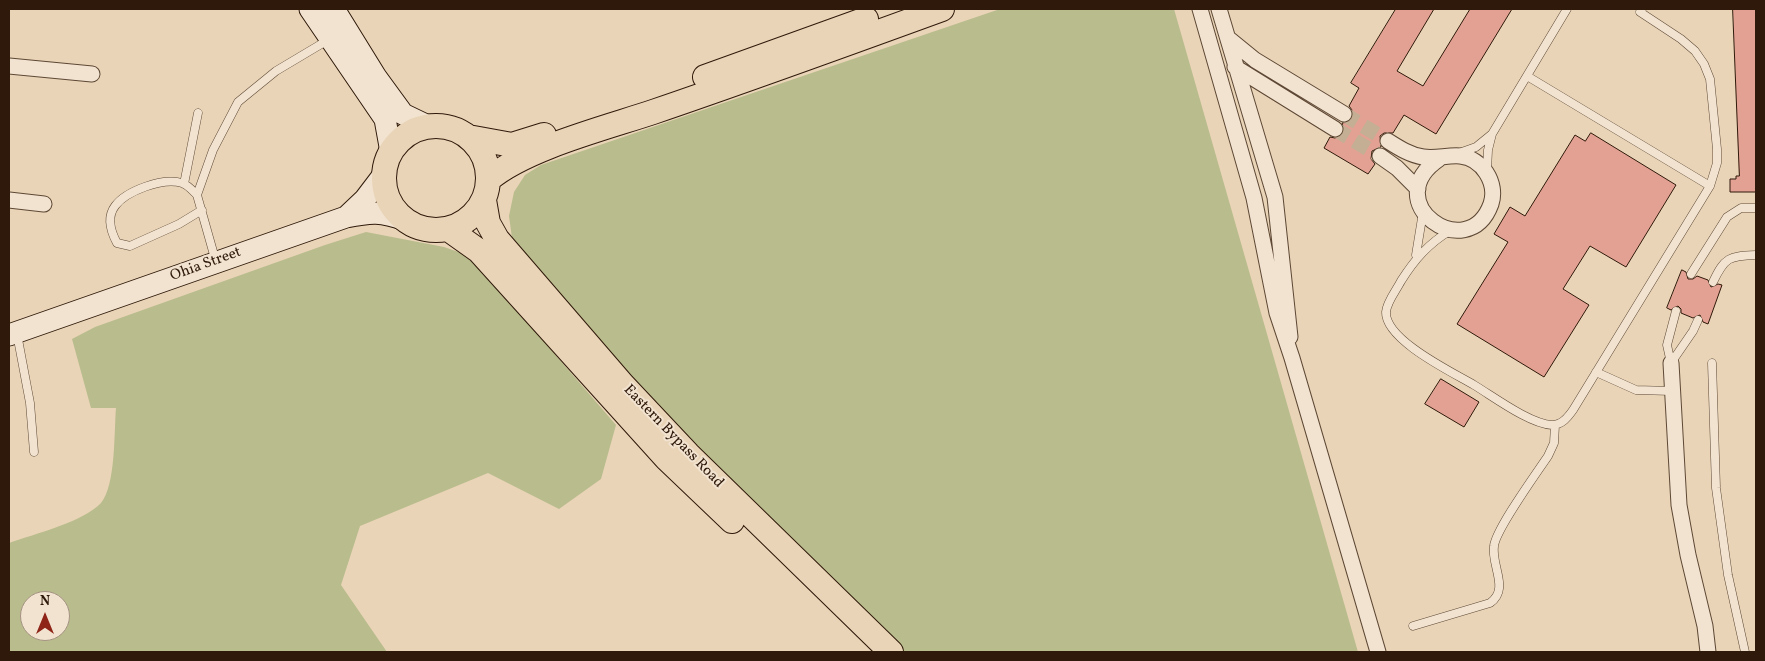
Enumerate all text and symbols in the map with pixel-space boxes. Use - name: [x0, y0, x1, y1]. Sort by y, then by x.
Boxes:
- street label: Ohia Street: [168, 244, 244, 286]
- street label: Eastern Bypass Road: [619, 382, 727, 492]
- north arrow: [20, 591, 70, 641]
- text: N: [40, 592, 50, 611]

